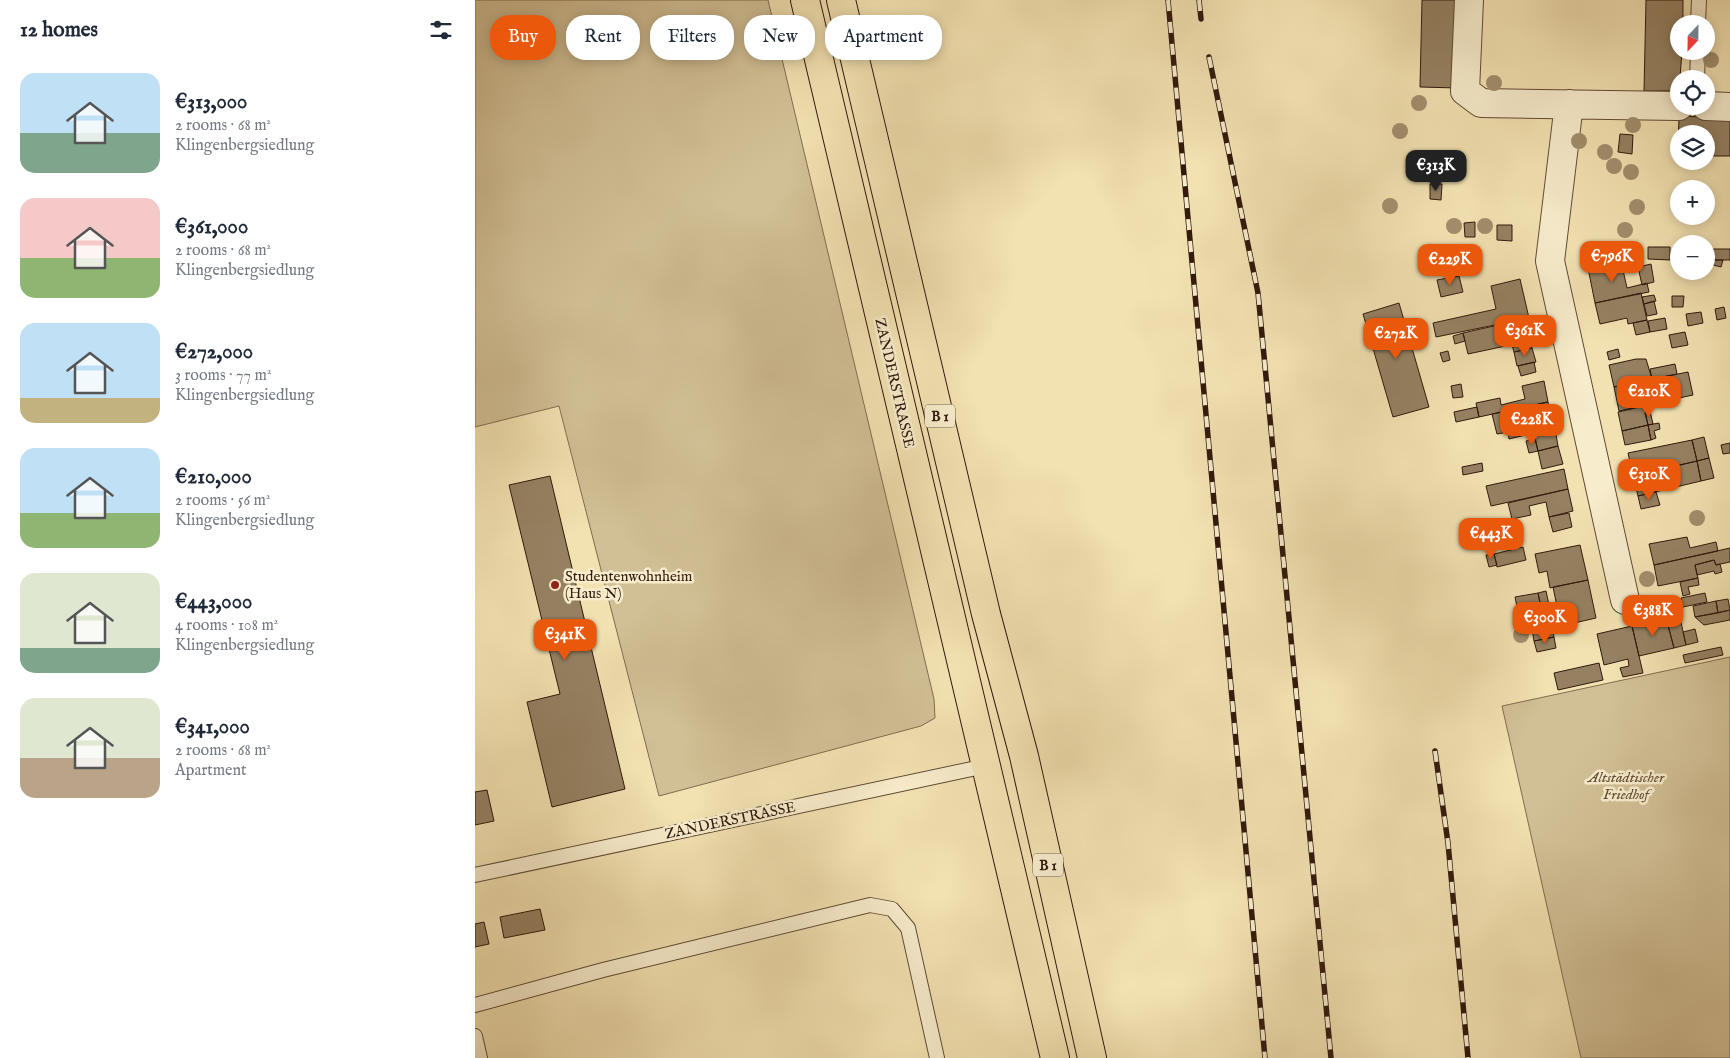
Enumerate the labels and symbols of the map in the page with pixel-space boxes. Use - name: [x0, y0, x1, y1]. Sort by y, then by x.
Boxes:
- north arrow: [1670, 15, 1715, 60]
- pin: €313K: [1401, 150, 1471, 192]
- pin: €796K: [1577, 240, 1647, 283]
- pin: €229K: [1415, 244, 1485, 286]
- pin: €361K: [1490, 314, 1560, 357]
- street label: ZANDERSTRASSE: [870, 316, 919, 450]
- pin: €272K: [1361, 318, 1431, 360]
- pin: €210K: [1614, 376, 1684, 418]
- road number: B 1: [925, 404, 955, 428]
- pin: €228K: [1497, 404, 1567, 446]
- pin: €310K: [1614, 458, 1684, 501]
- pin: €443K: [1456, 518, 1526, 560]
- place label: Studentenwohnheim (Haus N): [565, 567, 693, 603]
- marker: Studentenwohnheim (Haus N): [549, 579, 561, 591]
- pin: €388K: [1618, 594, 1688, 637]
- pin: €300K: [1510, 602, 1580, 644]
- pin: €341K: [530, 618, 600, 661]
- park label: Altstädtischer Friedhof: [1586, 768, 1665, 804]
- street label: ZANDERSTRASSE: [663, 797, 797, 844]
- road number: B 1: [1033, 854, 1063, 876]

